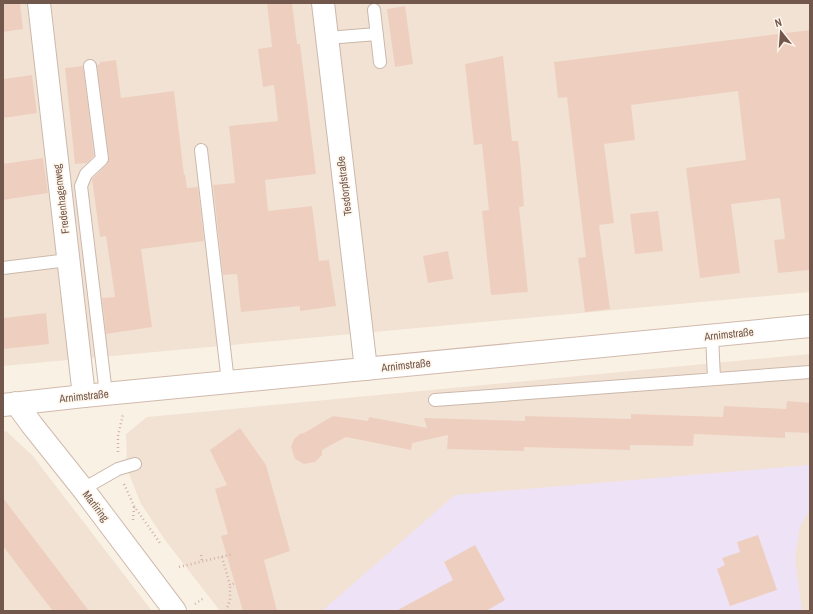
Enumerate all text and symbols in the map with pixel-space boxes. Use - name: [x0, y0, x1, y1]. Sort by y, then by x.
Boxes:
- north arrow: [761, 12, 801, 52]
- text: N: [773, 15, 783, 30]
- street label: Tesdorpfstraße: [333, 155, 355, 217]
- street label: Fredenhagenweg: [50, 163, 72, 235]
- street label: Arnimstraße: [703, 324, 754, 344]
- street label: Arnimstraße: [380, 355, 431, 375]
- street label: Arnimstraße: [58, 386, 109, 406]
- street label: Marliring: [80, 488, 112, 524]

